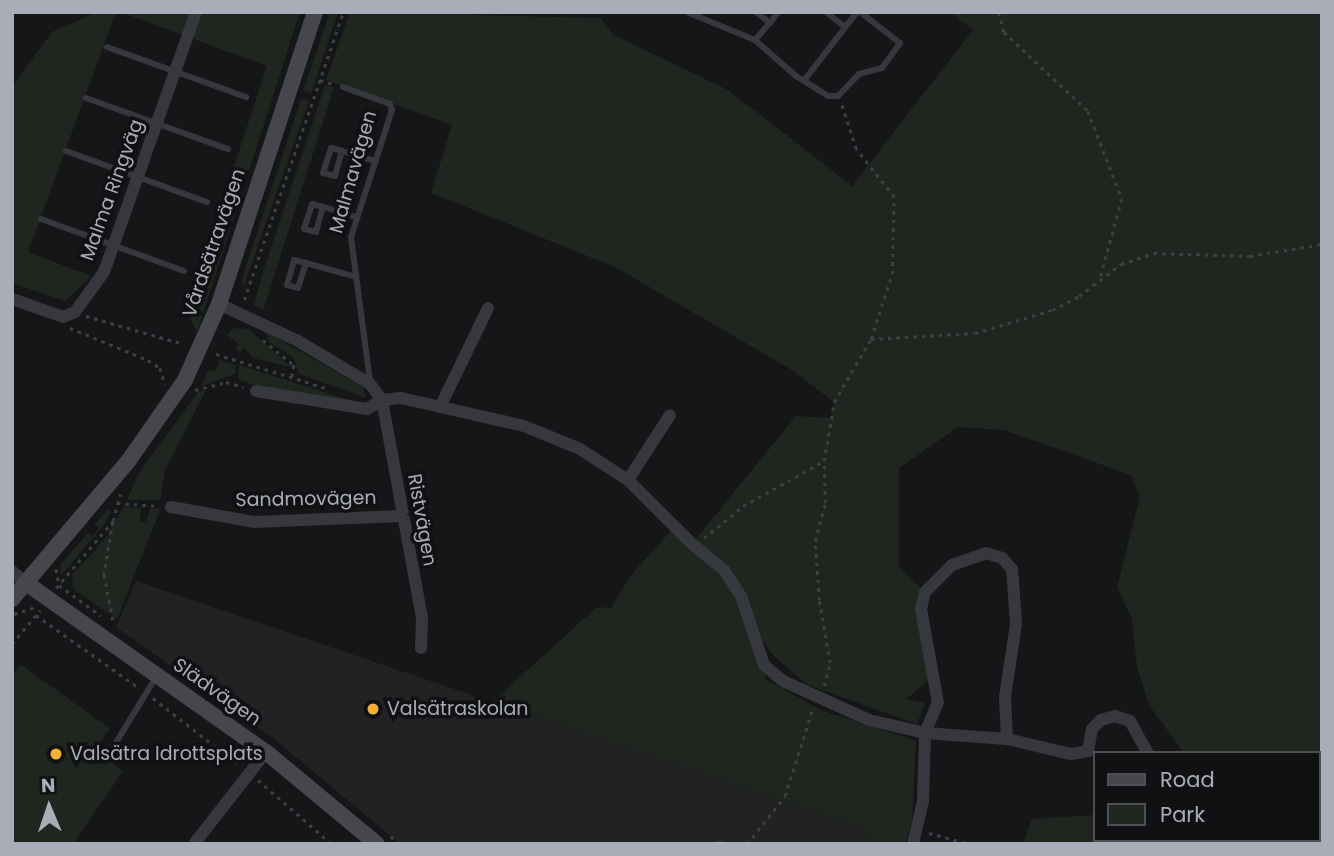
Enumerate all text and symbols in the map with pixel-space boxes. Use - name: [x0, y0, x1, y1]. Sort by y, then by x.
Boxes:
- street label: Malmavägen: [325, 108, 381, 236]
- street label: Malma Ringväg: [76, 116, 148, 264]
- street label: Vårdsätravägen: [178, 166, 250, 320]
- street label: Ristvägen: [403, 472, 441, 568]
- street label: Sandmovägen: [235, 486, 377, 512]
- street label: Slädvägen: [169, 653, 265, 731]
- place label: Valsätraskolan: [387, 698, 529, 720]
- marker: Valsätraskolan: [365, 701, 381, 717]
- place label: Valsätra Idrottsplats: [70, 743, 263, 765]
- marker: Valsätra Idrottsplats: [48, 746, 64, 762]
- legend: [1092, 751, 1320, 842]
- text: Road: [1160, 765, 1215, 794]
- north arrow: [14, 772, 84, 842]
- text: N: [41, 772, 56, 799]
- text: Park: [1160, 800, 1205, 829]

